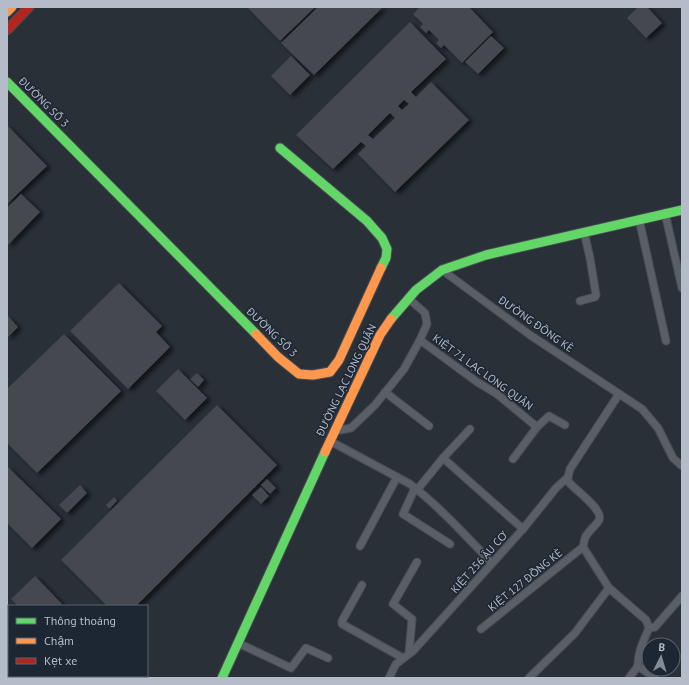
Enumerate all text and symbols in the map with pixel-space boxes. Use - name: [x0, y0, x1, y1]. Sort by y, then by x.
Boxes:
- street label: ĐƯỜNG SỐ 3: [15, 73, 72, 130]
- street label: ĐƯỜNG ĐỒNG KÈ: [495, 292, 576, 355]
- street label: ĐƯỜNG SỐ 3: [243, 304, 300, 360]
- street label: ĐƯỜNG LẠC LONG QUÂN: [312, 322, 379, 439]
- street label: KIỆT 71 LẠC LONG QUÂN: [430, 331, 536, 413]
- street label: KIỆT 256 ÂU CƠ: [447, 528, 511, 596]
- street label: KIỆT 127 ĐỒNG KÈ: [485, 546, 565, 614]
- legend: [8, 605, 148, 677]
- text: Thông thoáng: [44, 613, 116, 628]
- text: Chậm: [44, 633, 74, 648]
- north arrow: [641, 637, 681, 677]
- text: B: [658, 640, 666, 654]
- text: Kẹt xe: [44, 653, 77, 668]

